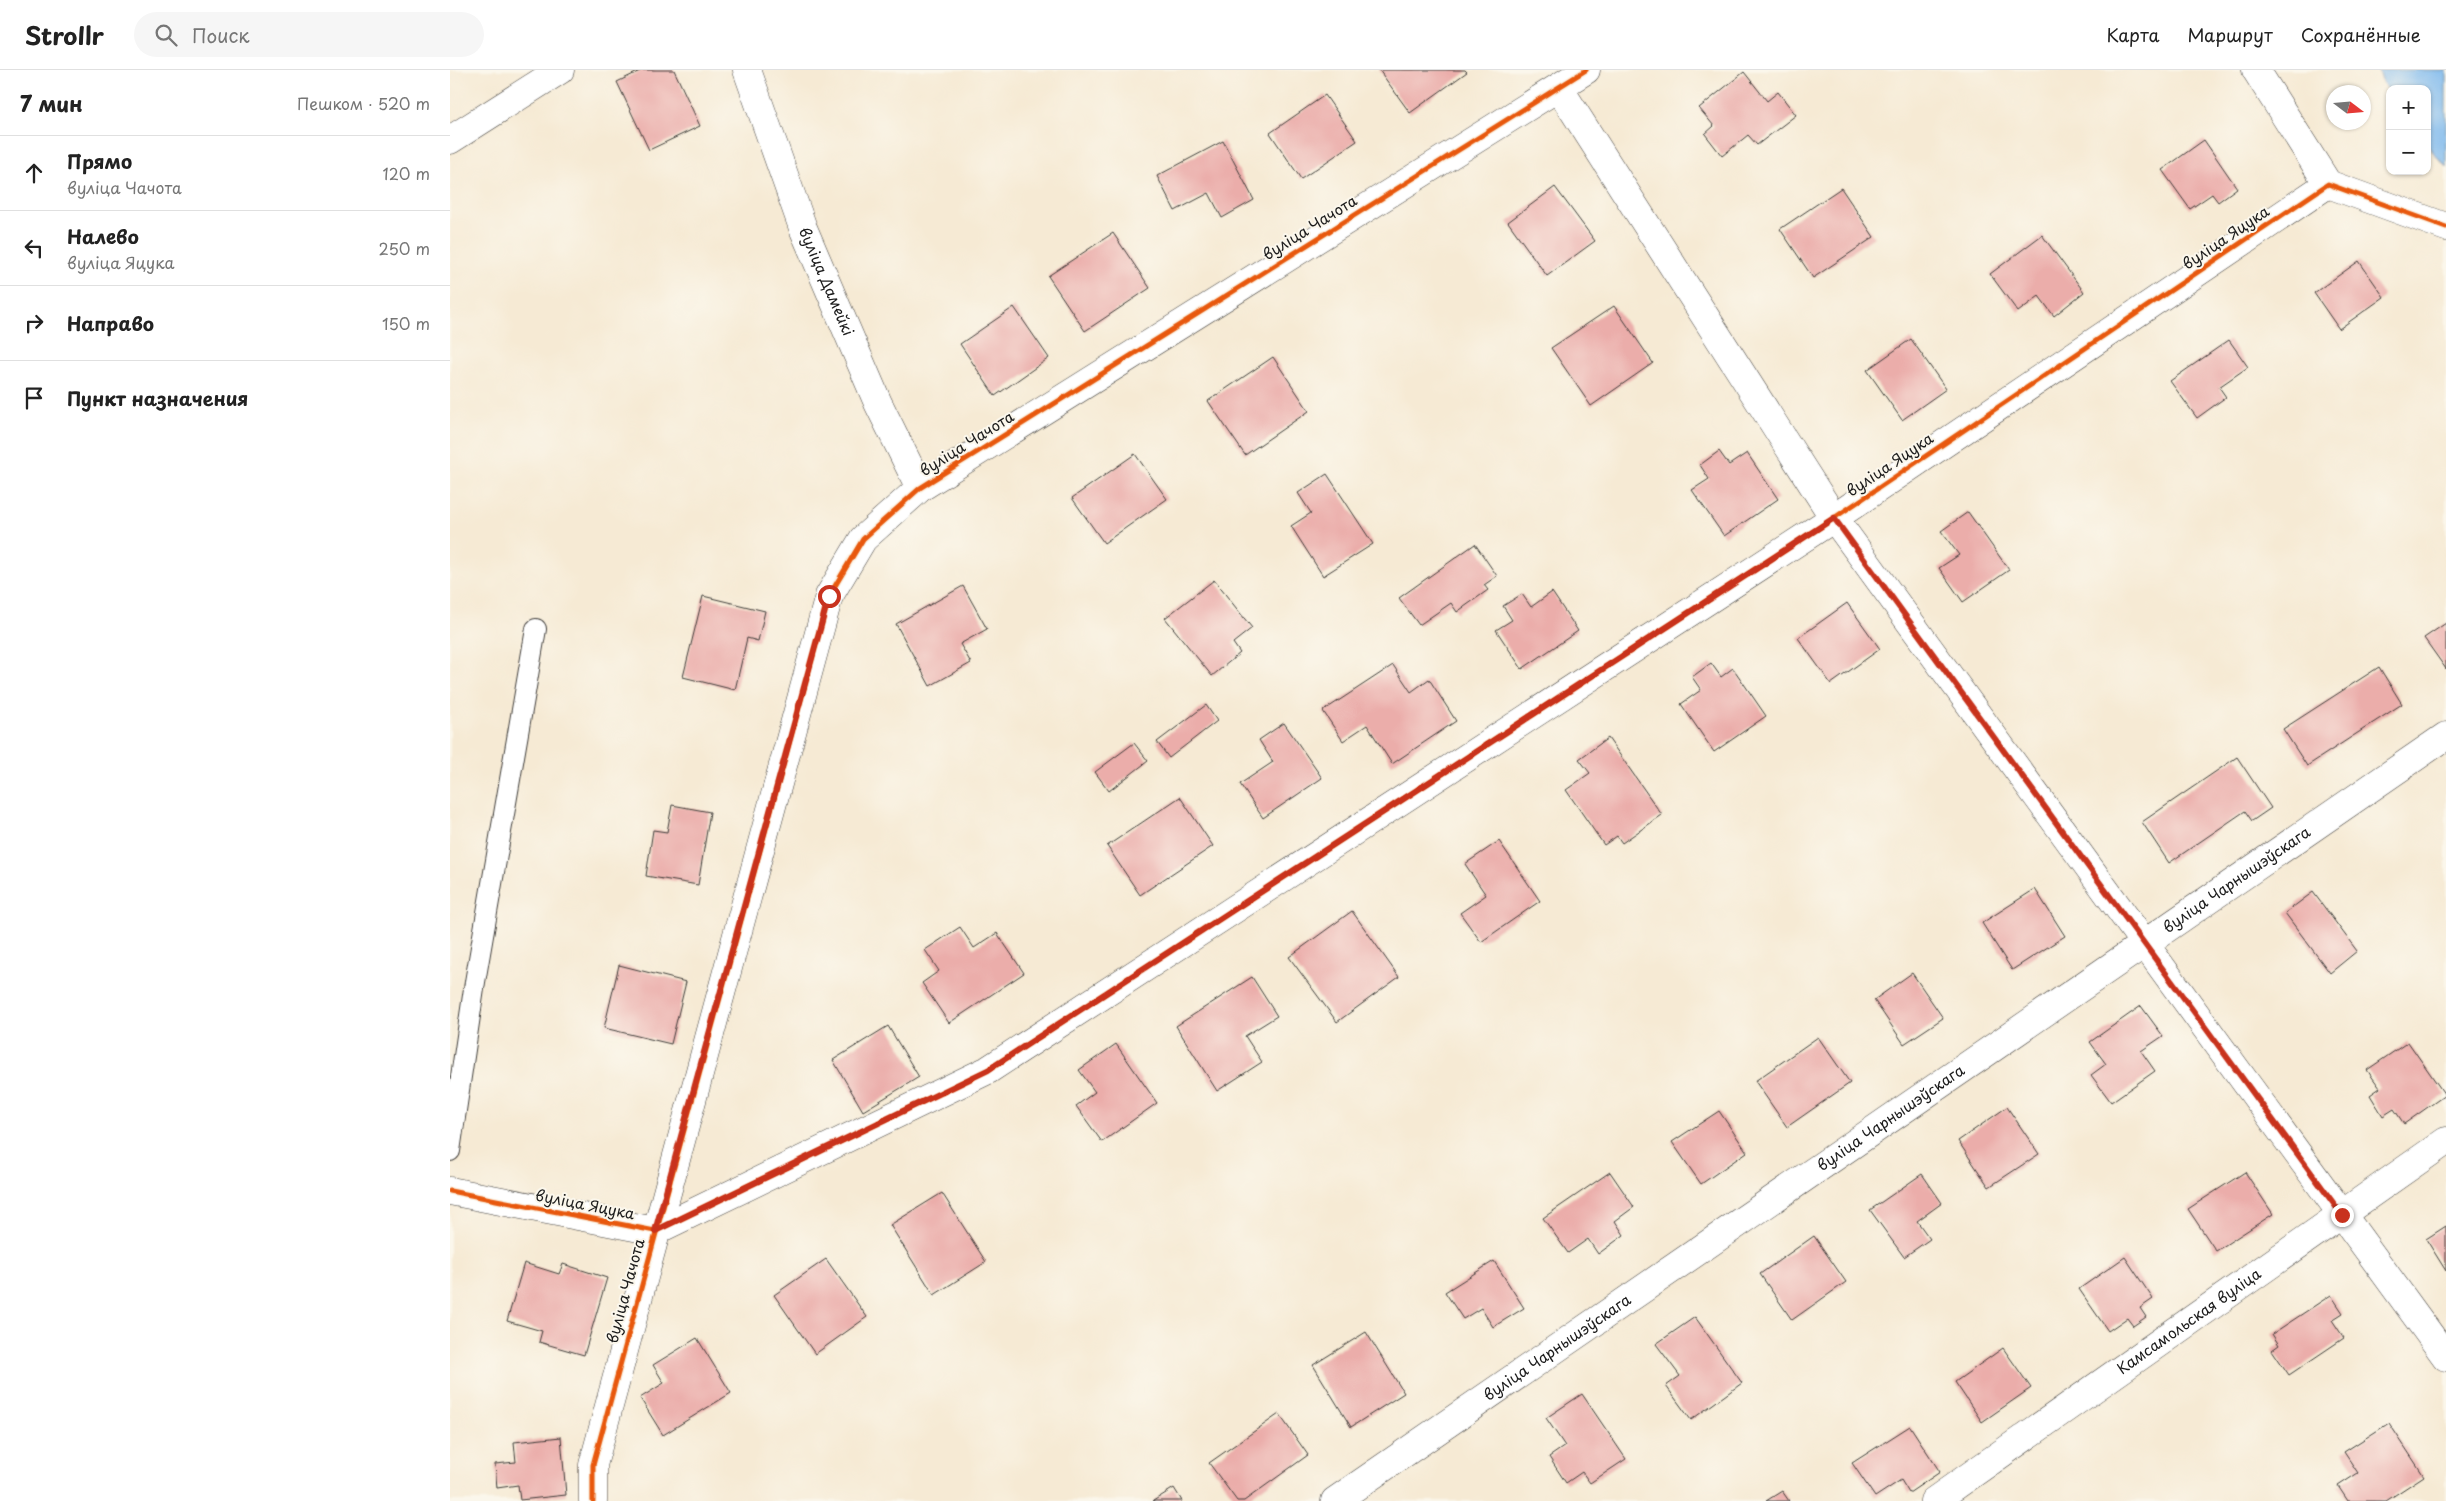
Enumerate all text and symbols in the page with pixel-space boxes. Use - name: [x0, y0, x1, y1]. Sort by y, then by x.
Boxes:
- search box: [134, 12, 484, 57]
- text: Strollr: [25, 17, 104, 53]
- icon: search: [152, 21, 180, 49]
- text: Поиск: [192, 21, 250, 49]
- text: Карта: [2107, 21, 2159, 48]
- text: Маршрут: [2187, 21, 2273, 48]
- text: Сохранённые: [2301, 21, 2421, 48]
- north arrow: [2326, 85, 2371, 130]
- map controls: [2386, 85, 2431, 175]
- button: +: [2386, 85, 2431, 130]
- text: 7 мин: [20, 87, 83, 119]
- text: Пешком · 520 m: [297, 91, 430, 115]
- button: −: [2386, 130, 2431, 175]
- text: Прямо: [67, 147, 132, 175]
- icon: ahead: [20, 159, 48, 187]
- text: 120 m: [383, 161, 430, 185]
- text: вуліца Чачота: [67, 175, 182, 199]
- street label: вуліца Чачота: [1257, 188, 1362, 265]
- street label: вуліца Яцука: [2177, 199, 2274, 274]
- text: Налево: [67, 222, 139, 250]
- street label: вуліца Дамейкі: [794, 223, 861, 339]
- icon: left: [20, 234, 48, 262]
- text: 250 m: [379, 236, 430, 260]
- text: вуліца Яцука: [67, 250, 175, 274]
- icon: right: [20, 309, 48, 337]
- text: Направо: [67, 309, 154, 337]
- text: 150 m: [382, 311, 430, 335]
- icon: arrive: [20, 384, 48, 412]
- text: Пункт назначения: [67, 384, 248, 412]
- street label: вуліца Чачота: [914, 404, 1019, 481]
- street label: вуліца Яцука: [1841, 426, 1938, 501]
- route start: [818, 585, 841, 608]
- street label: вуліца Чарнышэўскага: [2158, 819, 2315, 938]
- street label: вуліца Чарнышэўскага: [1812, 1058, 1969, 1176]
- street label: вуліца Яцука: [534, 1183, 638, 1225]
- route end: [2331, 1204, 2354, 1227]
- street label: вуліца Чачота: [600, 1235, 650, 1346]
- street label: Камсамольская вуліца: [2112, 1261, 2266, 1379]
- street label: вуліца Чарнышэўскага: [1478, 1287, 1635, 1406]

